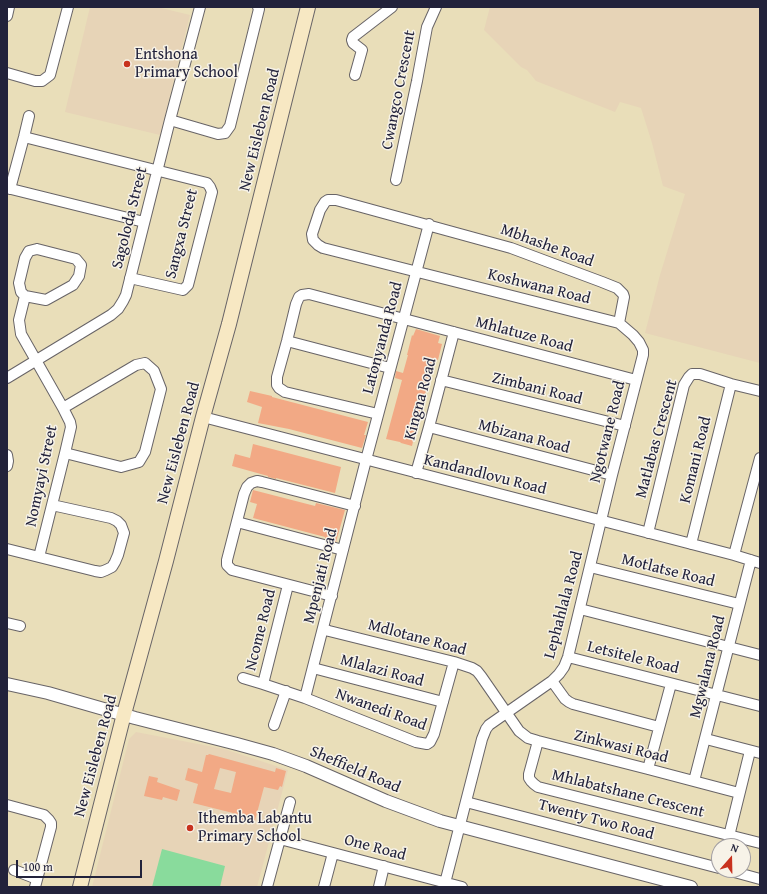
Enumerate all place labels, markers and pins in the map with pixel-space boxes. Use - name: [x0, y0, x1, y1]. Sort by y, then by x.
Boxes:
- place label: Entshona Primary School: [135, 45, 238, 83]
- marker: Entshona Primary School: [122, 59, 132, 69]
- place label: Ithemba Labantu Primary School: [198, 809, 312, 847]
- marker: Ithemba Labantu Primary School: [185, 823, 195, 833]

